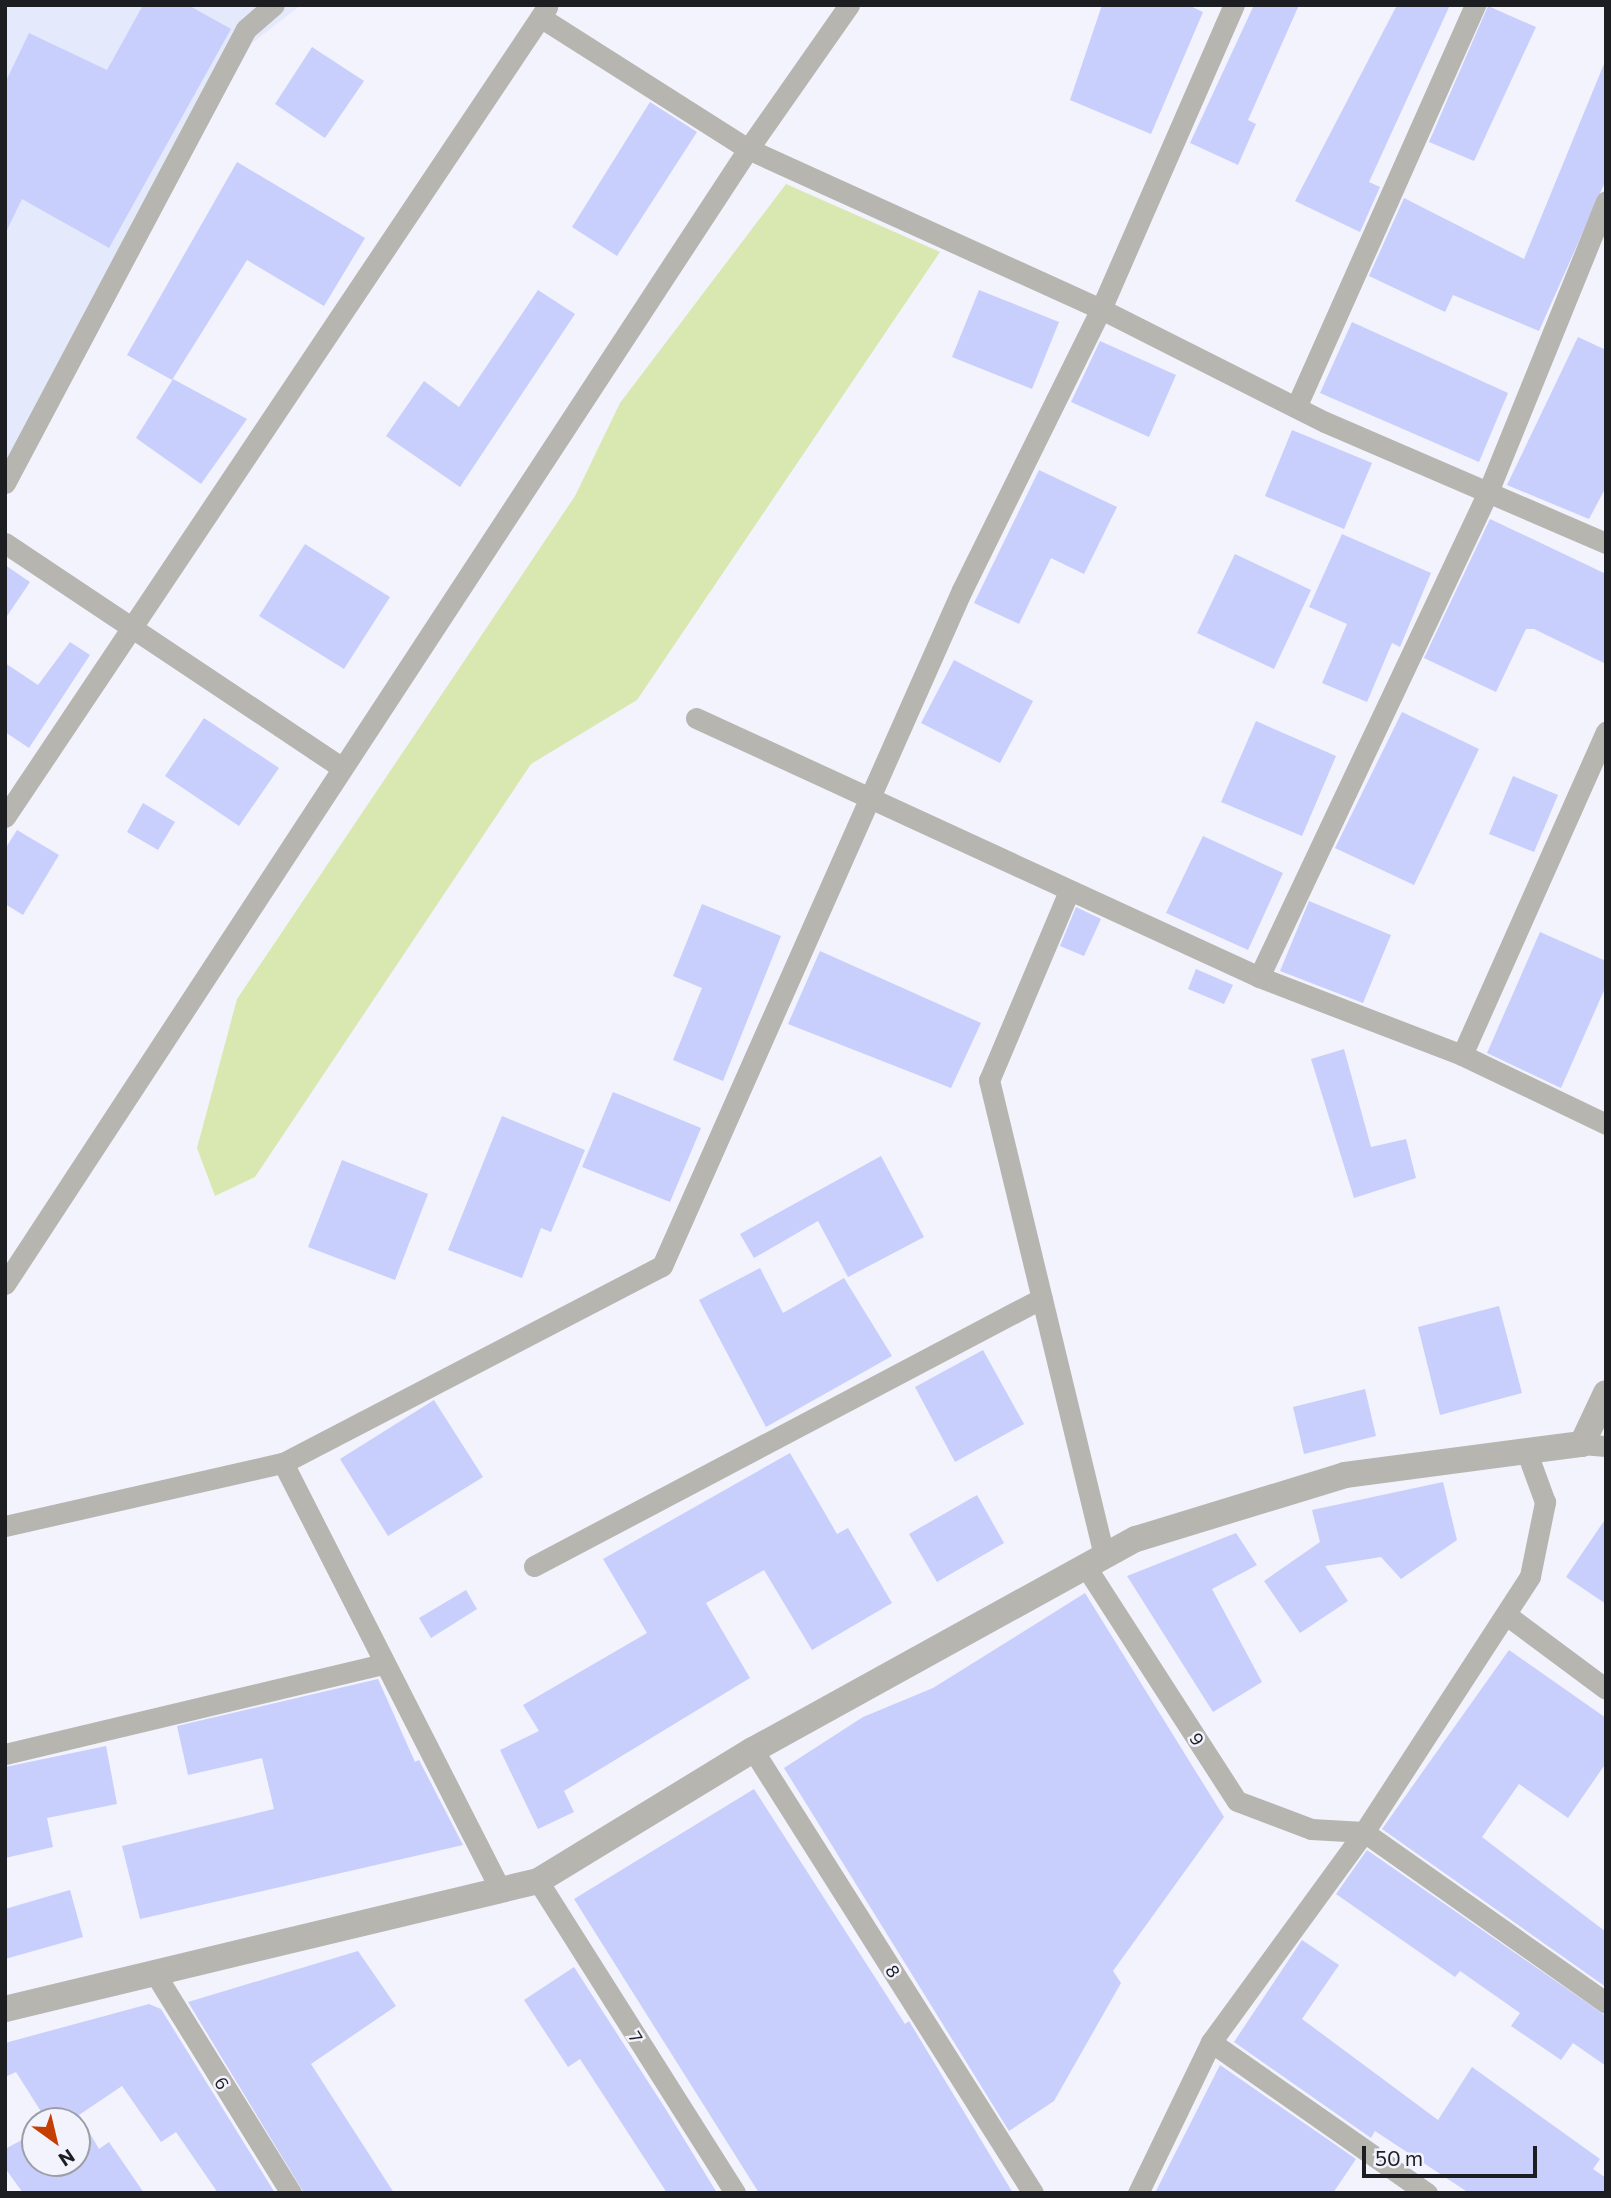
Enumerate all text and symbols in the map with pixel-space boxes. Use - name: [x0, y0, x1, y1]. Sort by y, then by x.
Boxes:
- street label: 9: [1185, 1729, 1209, 1749]
- street label: 8: [881, 1961, 905, 1981]
- street label: 7: [624, 2027, 648, 2047]
- street label: 6: [210, 2073, 234, 2093]
- north arrow: [21, 2107, 91, 2177]
- scale bar: [1366, 2132, 1541, 2176]
- text: N: [55, 2145, 79, 2172]
- text: 50 m: [1375, 2145, 1423, 2170]

